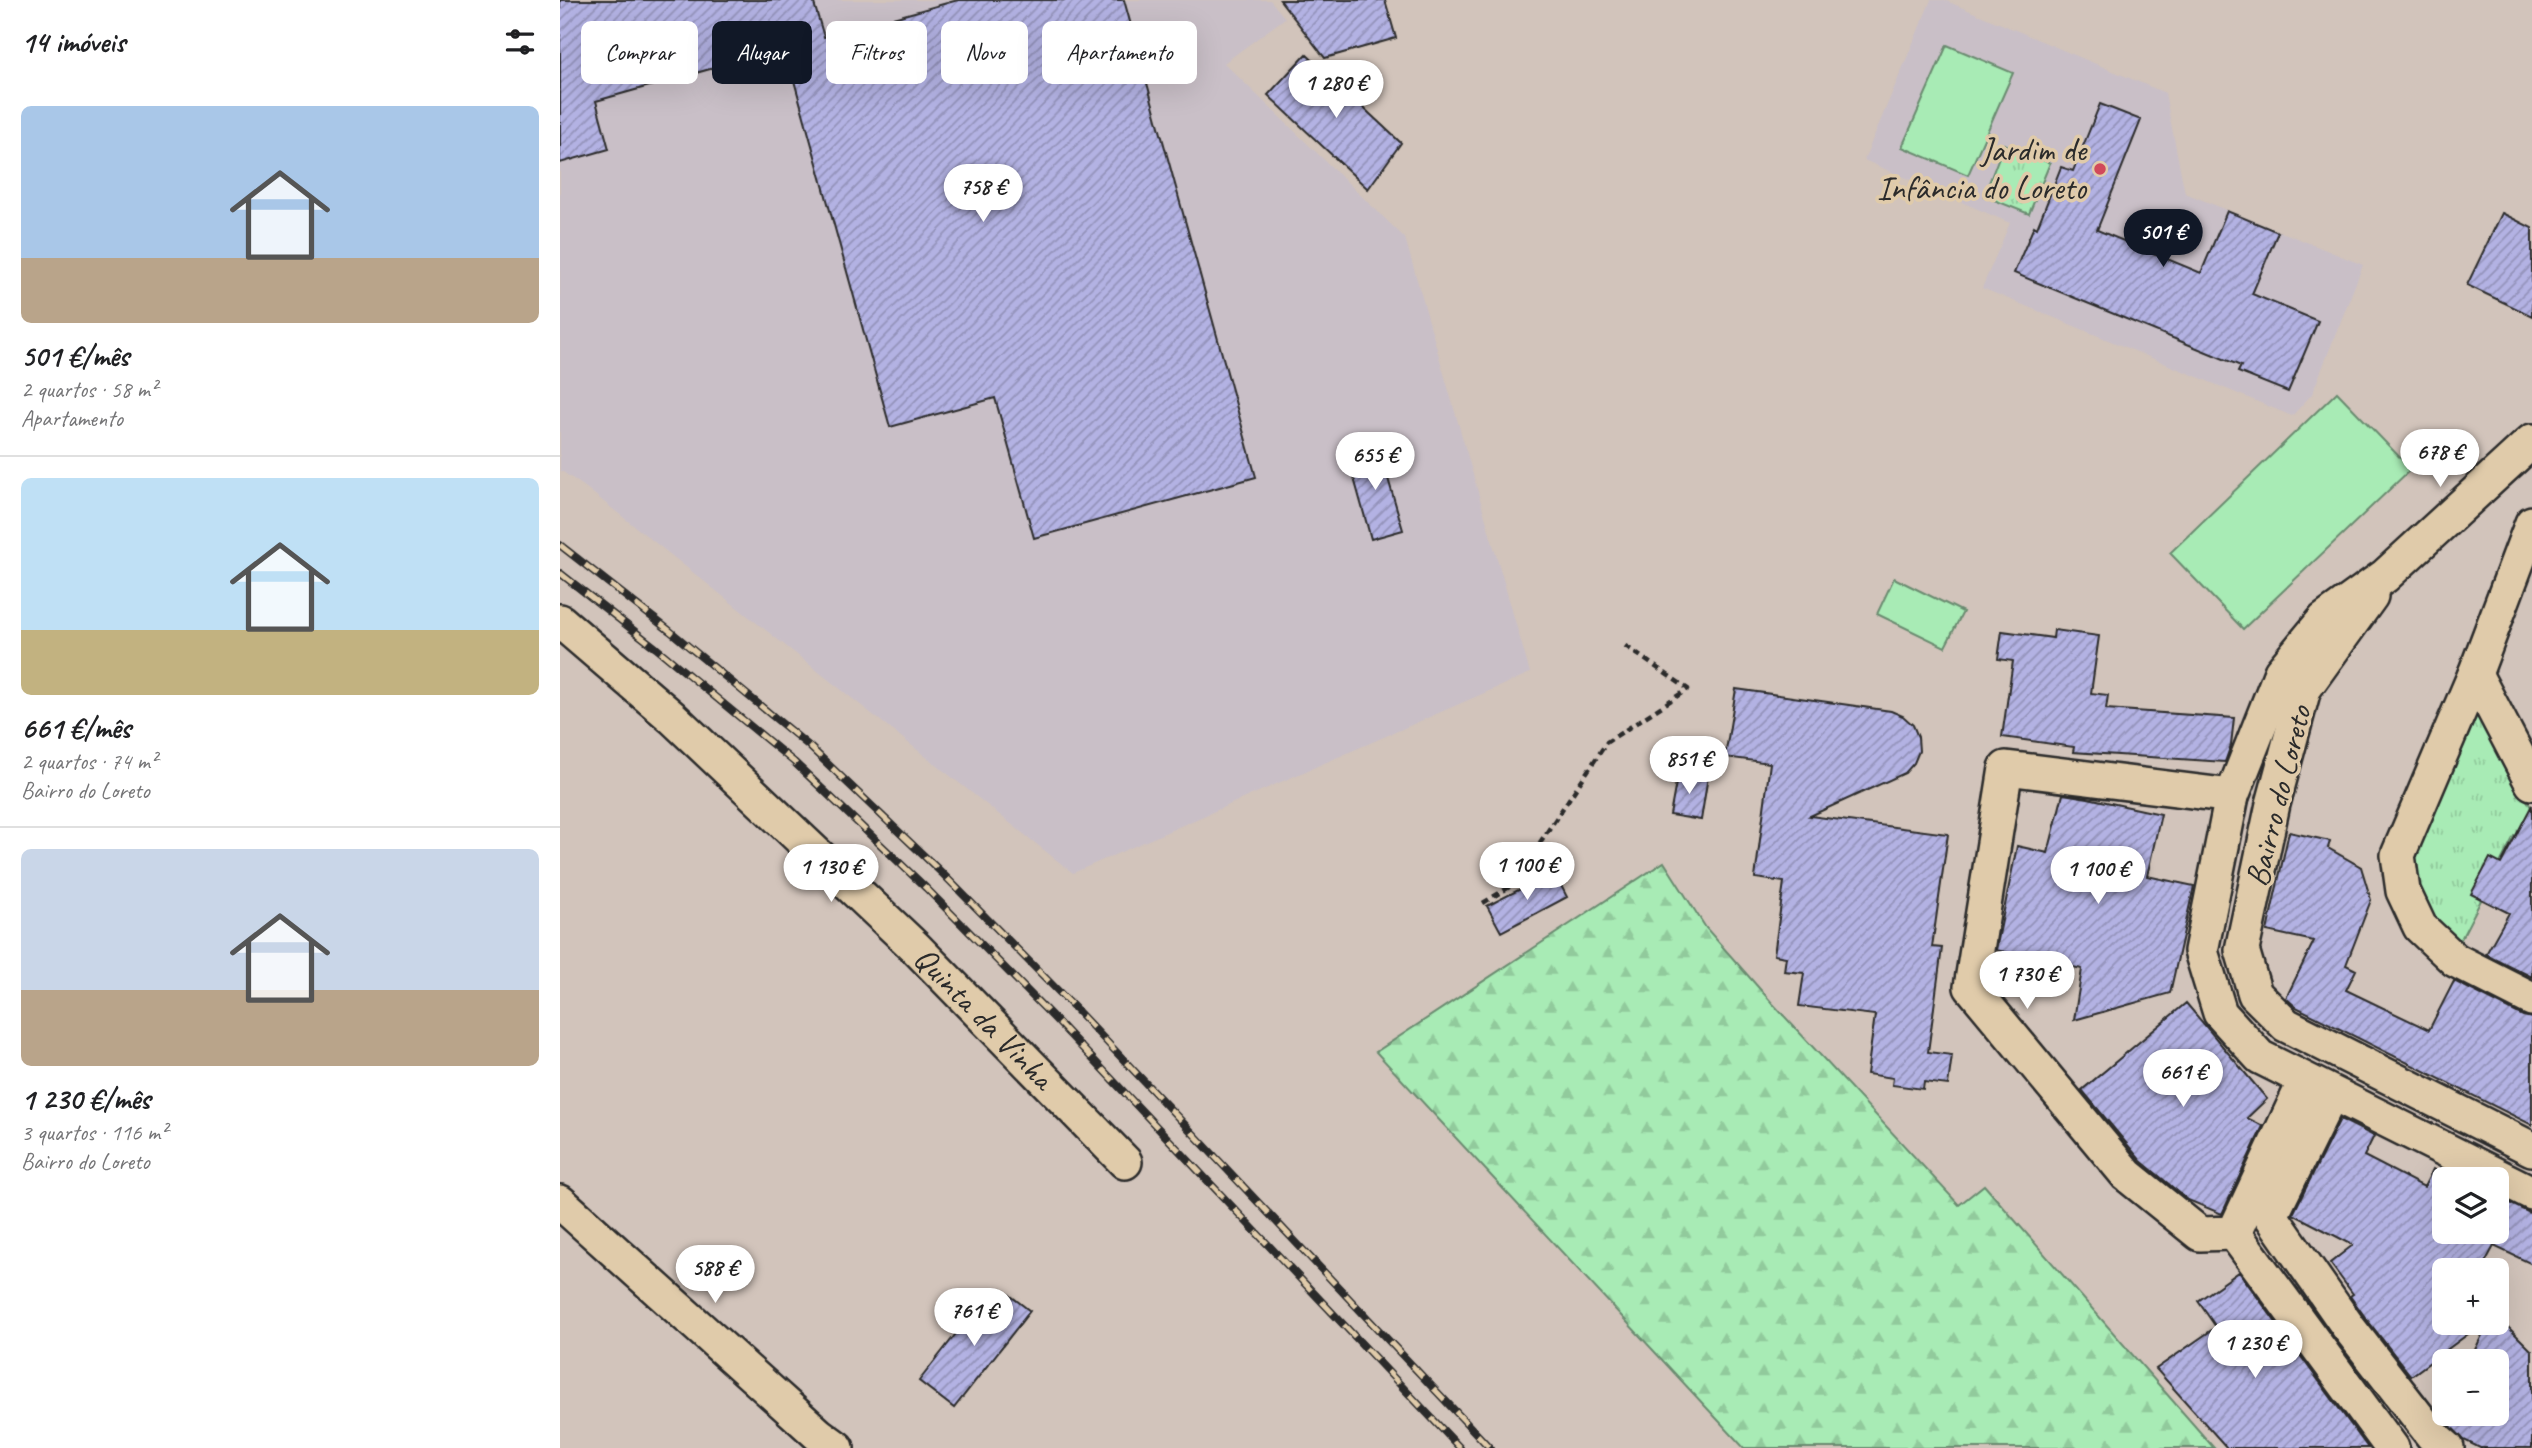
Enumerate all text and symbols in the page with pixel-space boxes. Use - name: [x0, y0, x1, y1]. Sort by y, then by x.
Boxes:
- chip: Comprar: [581, 21, 698, 84]
- chip: Alugar: [712, 21, 812, 84]
- chip: Filtros: [826, 21, 927, 84]
- chip: Novo: [941, 21, 1028, 84]
- chip: Apartamento: [1042, 21, 1197, 84]
- text: 14 imóveis: [21, 23, 125, 61]
- icon: filters: [501, 23, 539, 61]
- pin: 1 280 €: [1271, 60, 1401, 120]
- text: 1 280 €: [1305, 68, 1367, 97]
- place label: Jardim de Infância do Loreto: [1877, 129, 2088, 209]
- icon: home: [217, 152, 343, 278]
- marker: Jardim de Infância do Loreto: [2092, 161, 2108, 177]
- pin: 758 €: [934, 164, 1032, 224]
- text: 758 €: [960, 172, 1006, 201]
- pin: 501 €: [2114, 210, 2212, 269]
- text: 501 €: [2140, 217, 2186, 246]
- text: 501 €/mês: [21, 337, 129, 375]
- text: 2 quartos · 58 m²: [21, 375, 157, 404]
- text: Apartamento: [21, 404, 123, 433]
- pin: 678 €: [2391, 430, 2489, 489]
- pin: 655 €: [1326, 433, 1424, 492]
- text: 678 €: [2416, 437, 2464, 466]
- text: 655 €: [1352, 440, 1398, 469]
- icon: home: [217, 524, 343, 650]
- street label: Bairro do Loreto: [2235, 699, 2321, 891]
- text: 661 €/mês: [21, 709, 131, 747]
- pin: 851 €: [1640, 736, 1738, 796]
- text: 851 €: [1666, 744, 1712, 773]
- text: 2 quartos · 74 m²: [21, 747, 157, 776]
- text: Bairro do Loreto: [21, 776, 150, 805]
- pin: 1 100 €: [1462, 842, 1592, 902]
- pin: 1 130 €: [766, 844, 896, 904]
- pin: 1 100 €: [2033, 846, 2163, 906]
- text: 1 100 €: [1496, 850, 1558, 879]
- text: 1 130 €: [800, 852, 862, 881]
- text: 1 100 €: [2067, 854, 2129, 883]
- icon: home: [217, 895, 343, 1021]
- street label: Quinta da Vinha: [905, 937, 1065, 1100]
- pin: 1 730 €: [1962, 951, 2092, 1011]
- text: 1 730 €: [1996, 959, 2058, 988]
- pin: 661 €: [2134, 1050, 2232, 1109]
- text: 661 €: [2159, 1057, 2207, 1086]
- text: 1 230 €/mês: [21, 1080, 150, 1118]
- text: 3 quartos · 116 m²: [21, 1118, 167, 1147]
- text: Bairro do Loreto: [21, 1147, 150, 1176]
- map controls: [2432, 1167, 2509, 1426]
- button: layers: [2432, 1167, 2509, 1244]
- pin: 588 €: [666, 1246, 764, 1305]
- text: 588 €: [692, 1253, 738, 1282]
- button: +: [2432, 1258, 2509, 1335]
- pin: 761 €: [925, 1288, 1023, 1348]
- text: 761 €: [950, 1296, 998, 1325]
- pin: 1 230 €: [2190, 1320, 2320, 1380]
- text: 1 230 €: [2224, 1328, 2286, 1357]
- button: −: [2432, 1349, 2509, 1426]

